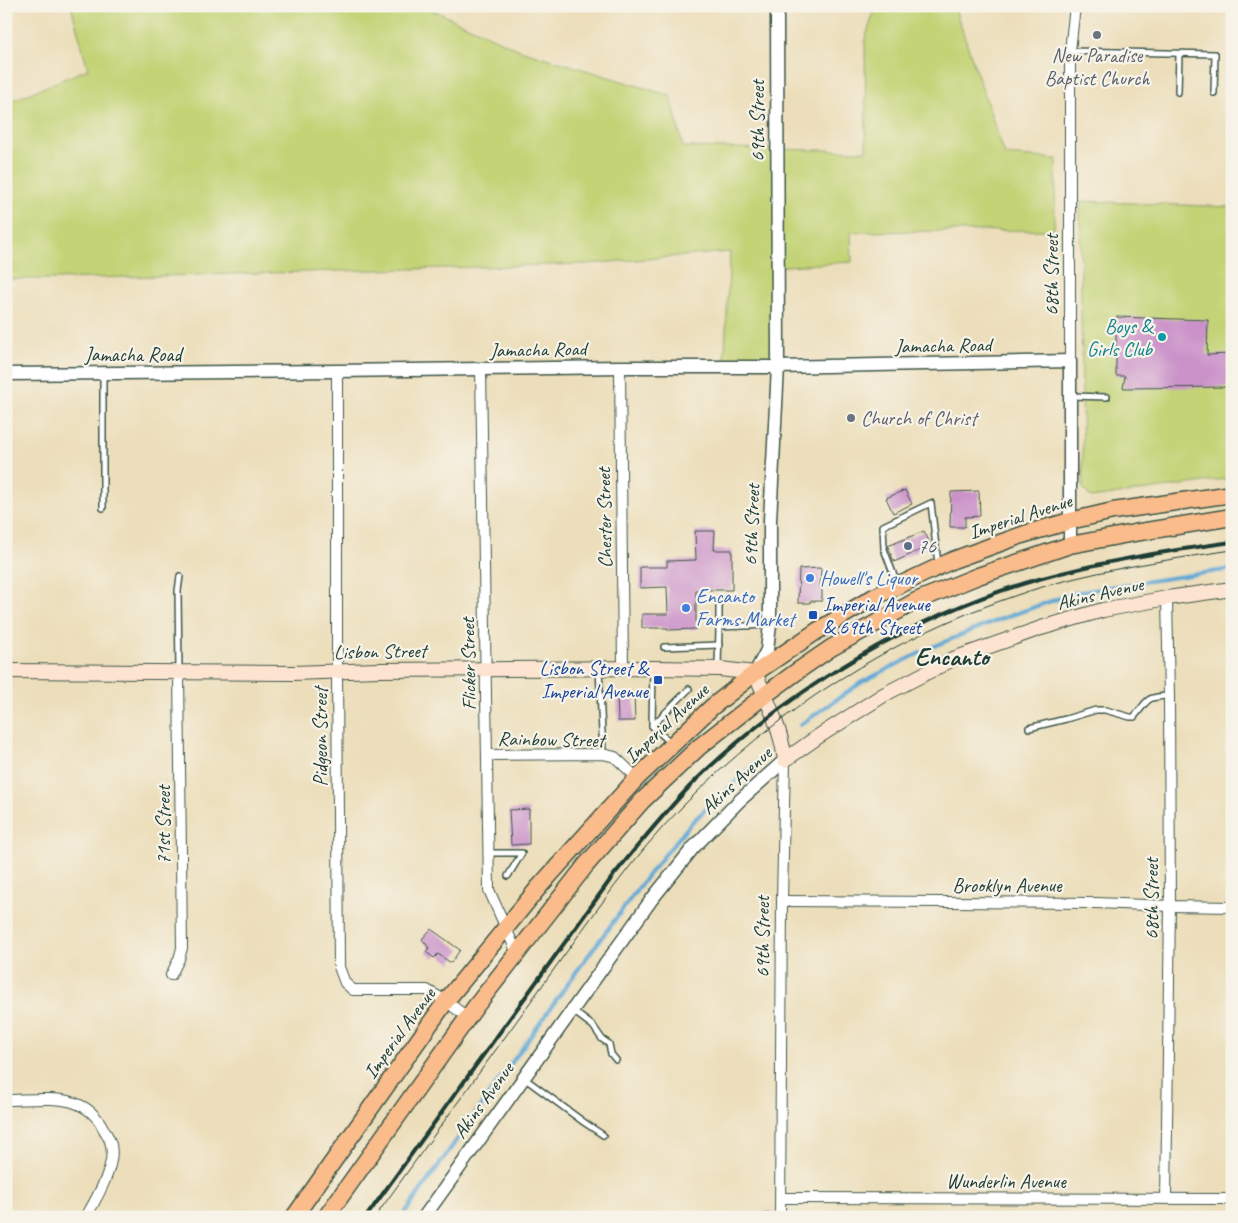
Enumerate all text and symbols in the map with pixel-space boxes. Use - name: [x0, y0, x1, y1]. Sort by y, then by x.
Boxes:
- marker: New Paradise Baptist Church: [1091, 29, 1103, 41]
- place label: New Paradise Baptist Church: [1045, 43, 1150, 91]
- street label: 69th Street: [745, 78, 770, 162]
- street label: 68th Street: [1039, 232, 1064, 316]
- place label: Boys & Girls Club: [1087, 314, 1155, 362]
- marker: Boys & Girls Club: [1156, 331, 1168, 343]
- street label: Jamacha Road: [894, 332, 995, 359]
- street label: Jamacha Road: [489, 336, 590, 363]
- street label: Jamacha Road: [84, 342, 184, 367]
- place label: Church of Christ: [861, 406, 980, 431]
- marker: Church of Christ: [845, 412, 857, 424]
- street label: Chester Street: [591, 465, 618, 568]
- street label: 69th Street: [738, 481, 766, 566]
- street label: Imperial Avenue: [966, 488, 1076, 545]
- place label: 76: [918, 534, 937, 559]
- marker: 76: [902, 540, 914, 552]
- place label: Howell's Liquor: [820, 566, 919, 591]
- street label: Akins Avenue: [1054, 571, 1147, 616]
- marker: Howell's Liquor: [804, 572, 816, 584]
- place label: Encanto Farms Market: [696, 584, 798, 632]
- place label: Imperial Avenue & 69th Street: [823, 592, 931, 640]
- marker: Encanto Farms Market: [680, 602, 692, 614]
- marker: Imperial Avenue & 69th Street: [807, 609, 819, 621]
- street label: Flicker Street: [455, 615, 482, 711]
- street label: Lisbon Street: [334, 638, 430, 665]
- district label: Encanto: [915, 641, 992, 673]
- place label: Lisbon Street & Imperial Avenue: [539, 656, 651, 704]
- marker: Lisbon Street & Imperial Avenue: [652, 674, 664, 686]
- street label: Imperial Avenue: [619, 677, 715, 769]
- street label: Pidgeon Street: [308, 684, 333, 787]
- street label: Rainbow Street: [498, 726, 608, 753]
- street label: Akins Avenue: [696, 740, 778, 820]
- street label: 71st Street: [151, 783, 176, 865]
- street label: 68th Street: [1139, 856, 1164, 940]
- street label: Brooklyn Avenue: [952, 873, 1063, 898]
- street label: 69th Street: [750, 894, 775, 978]
- street label: Imperial Avenue: [358, 982, 442, 1084]
- street label: Akins Avenue: [447, 1056, 520, 1143]
- street label: Wunderlin Avenue: [946, 1169, 1067, 1194]

